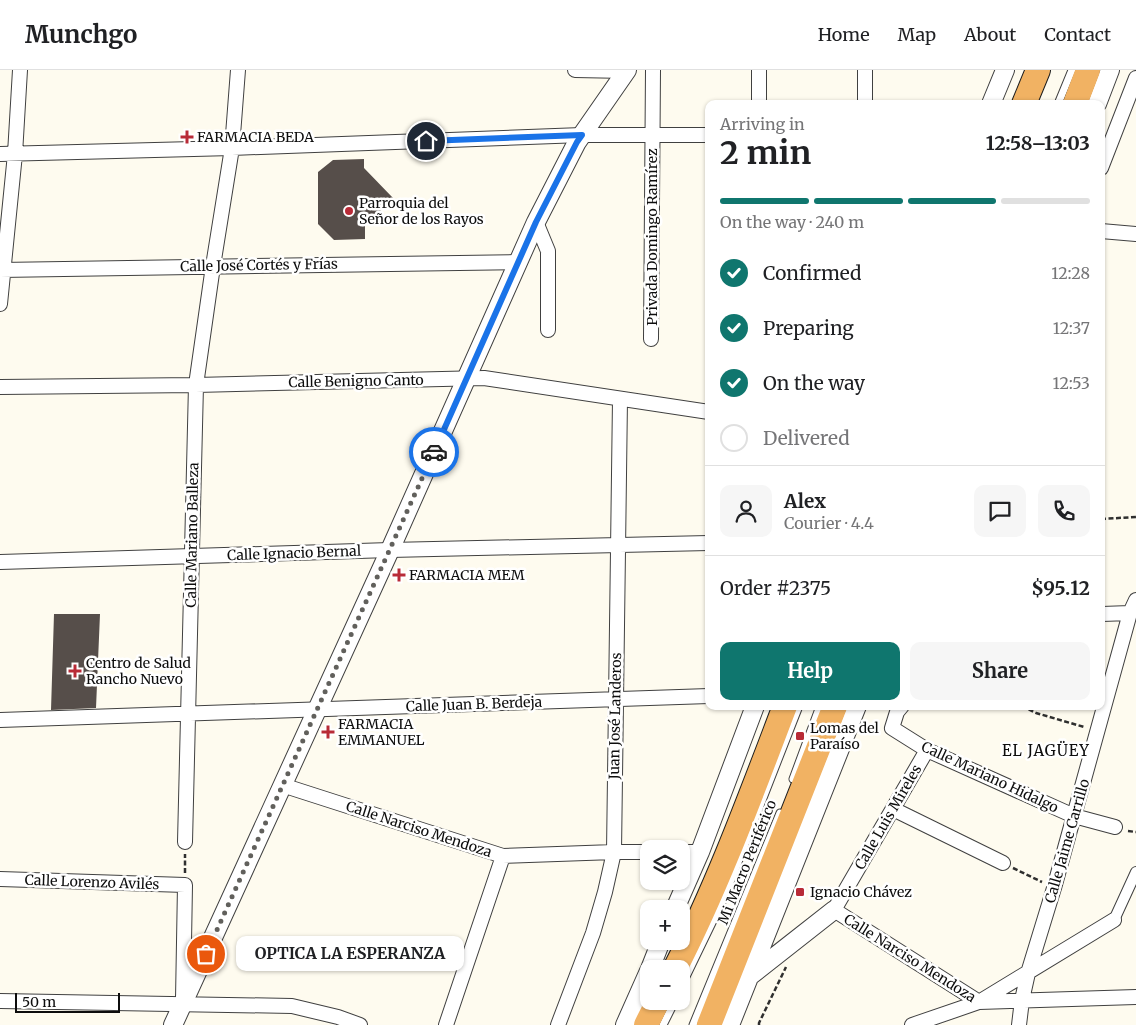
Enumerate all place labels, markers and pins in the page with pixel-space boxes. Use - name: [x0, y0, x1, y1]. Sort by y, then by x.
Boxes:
- pin: [405, 120, 447, 162]
- place label: FARMACIA BEDA: [197, 128, 314, 146]
- marker: FARMACIA BEDA: [181, 131, 193, 143]
- place label: Parroquia del Señor de los Rayos: [359, 194, 484, 228]
- marker: Parroquia del Señor de los Rayos: [343, 205, 355, 217]
- place label: FARMACIA MEM: [409, 566, 525, 584]
- marker: FARMACIA MEM: [393, 569, 405, 581]
- place label: Centro de Salud Rancho Nuevo: [86, 654, 191, 688]
- marker: Centro de Salud Rancho Nuevo: [68, 664, 82, 678]
- place label: FARMACIA EMMANUEL: [338, 715, 425, 749]
- place label: Lomas del Paraíso: [810, 719, 879, 753]
- marker: FARMACIA EMMANUEL: [322, 726, 334, 738]
- marker: Lomas del Paraíso: [794, 730, 806, 742]
- place label: Ignacio Chávez: [810, 883, 912, 901]
- marker: Ignacio Chávez: [794, 886, 806, 898]
- pin: [185, 933, 227, 975]
- callout: OPTICA LA ESPERANZA: [236, 936, 464, 972]

